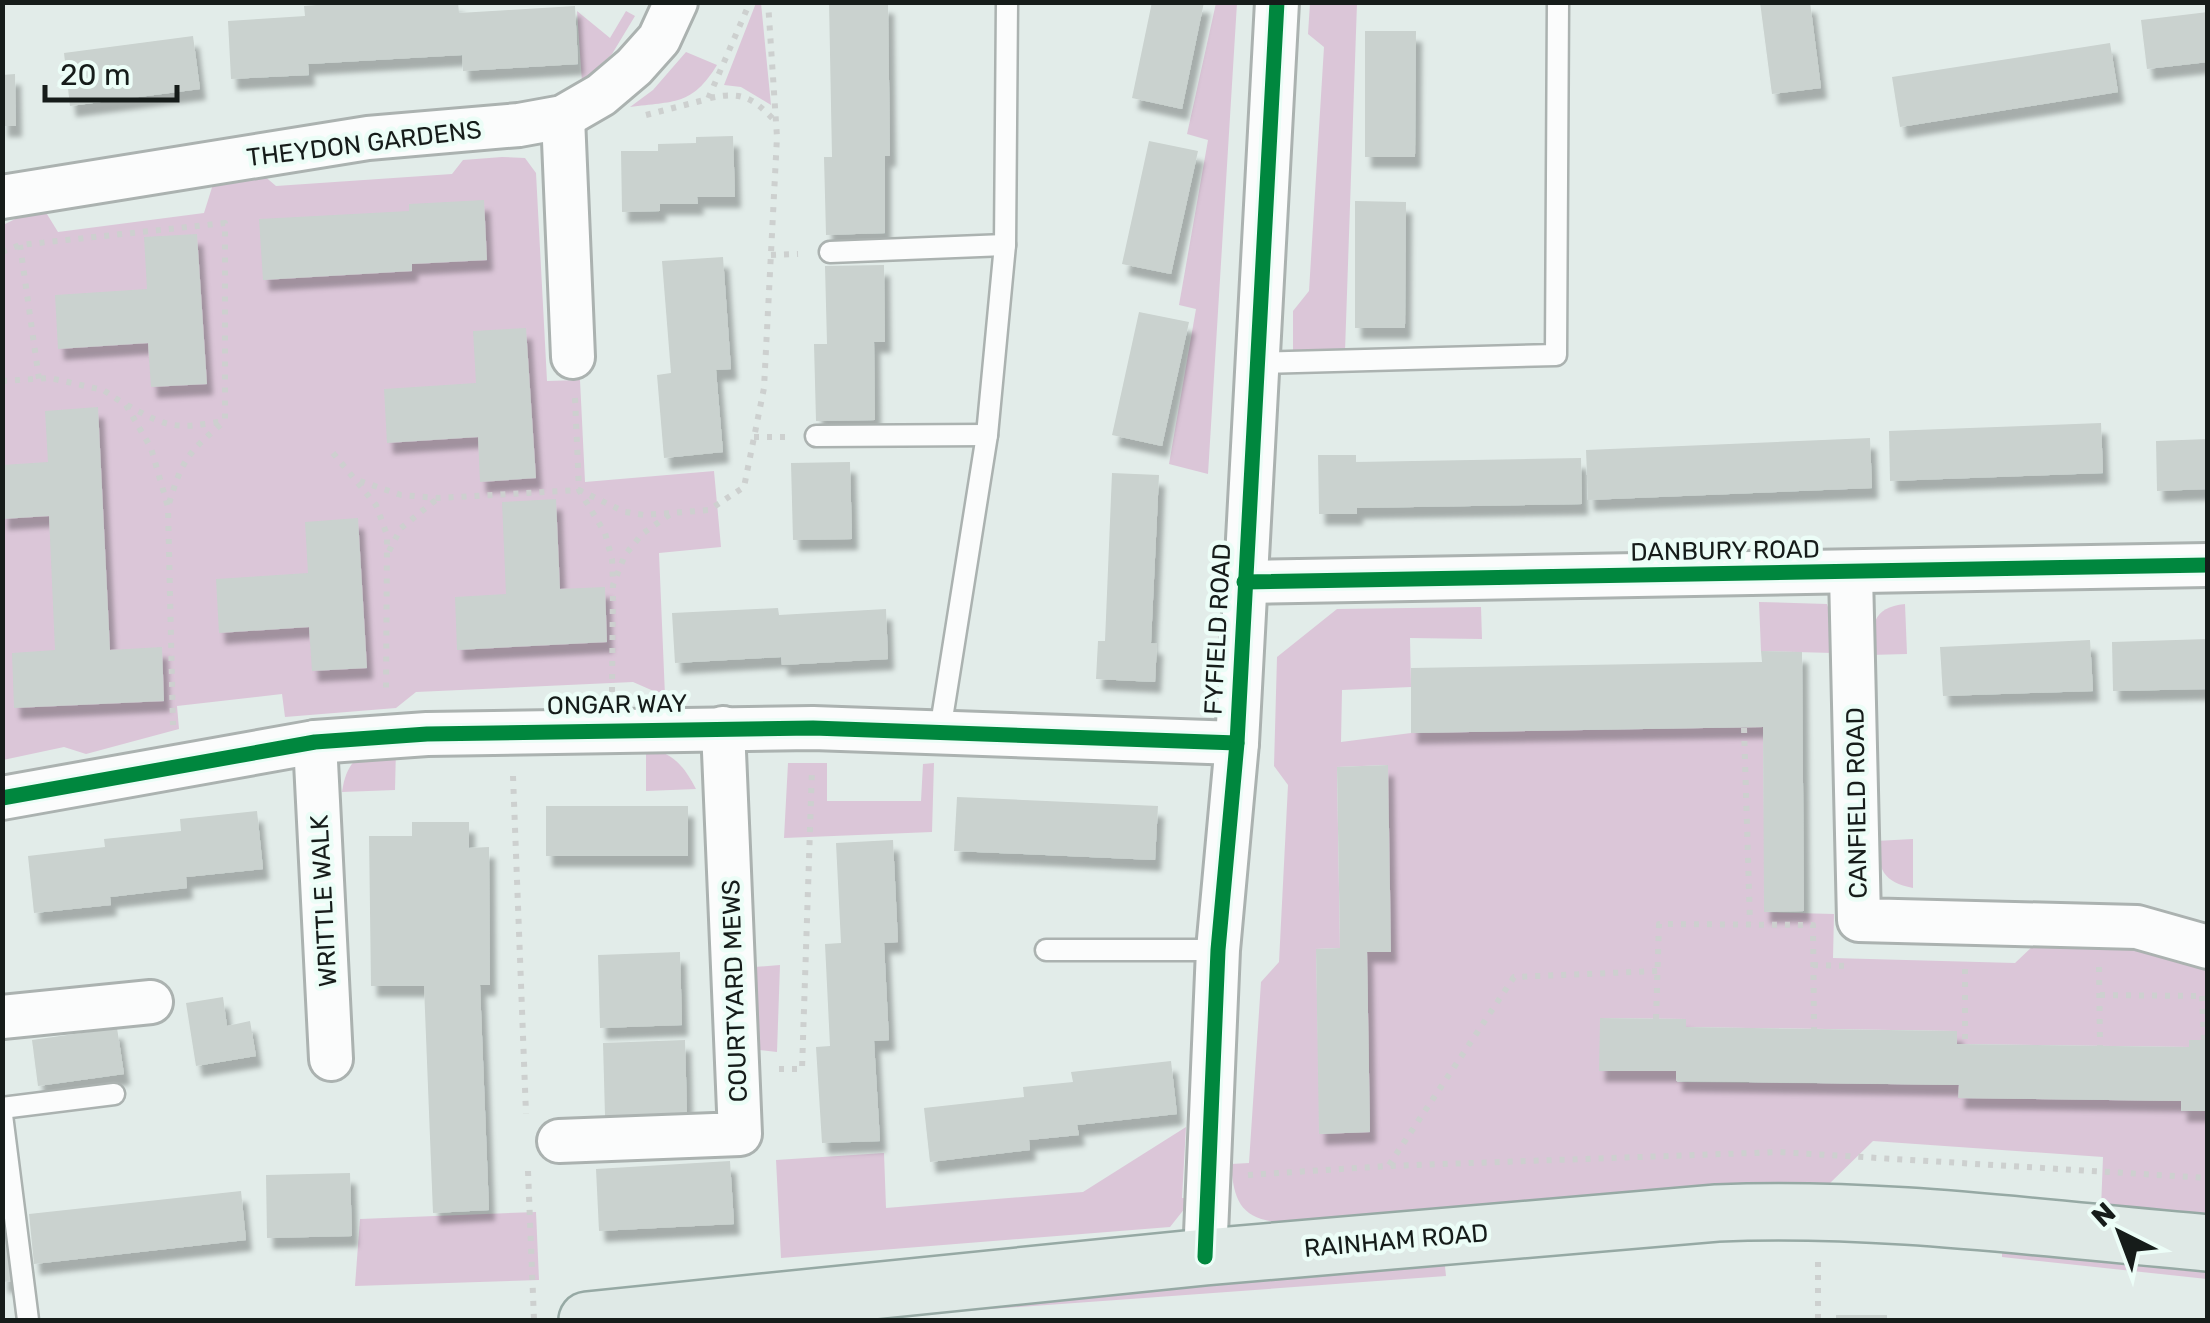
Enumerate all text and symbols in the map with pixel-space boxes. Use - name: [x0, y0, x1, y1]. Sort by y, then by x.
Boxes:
- scale bar: [45, 40, 178, 102]
- text: 20 m: [60, 57, 131, 93]
- street label: THEYDON GARDENS: [245, 115, 483, 172]
- street label: DANBURY ROAD: [1630, 534, 1820, 567]
- street label: FYFIELD ROAD: [1199, 543, 1236, 716]
- street label: ONGAR WAY: [547, 689, 687, 720]
- street label: CANFIELD ROAD: [1840, 707, 1873, 899]
- street label: WRITTLE WALK: [305, 814, 342, 988]
- street label: COURTYARD MEWS: [716, 879, 753, 1103]
- north arrow: [2070, 1183, 2170, 1283]
- text: N: [2085, 1196, 2122, 1234]
- street label: RAINHAM ROAD: [1303, 1218, 1489, 1263]

